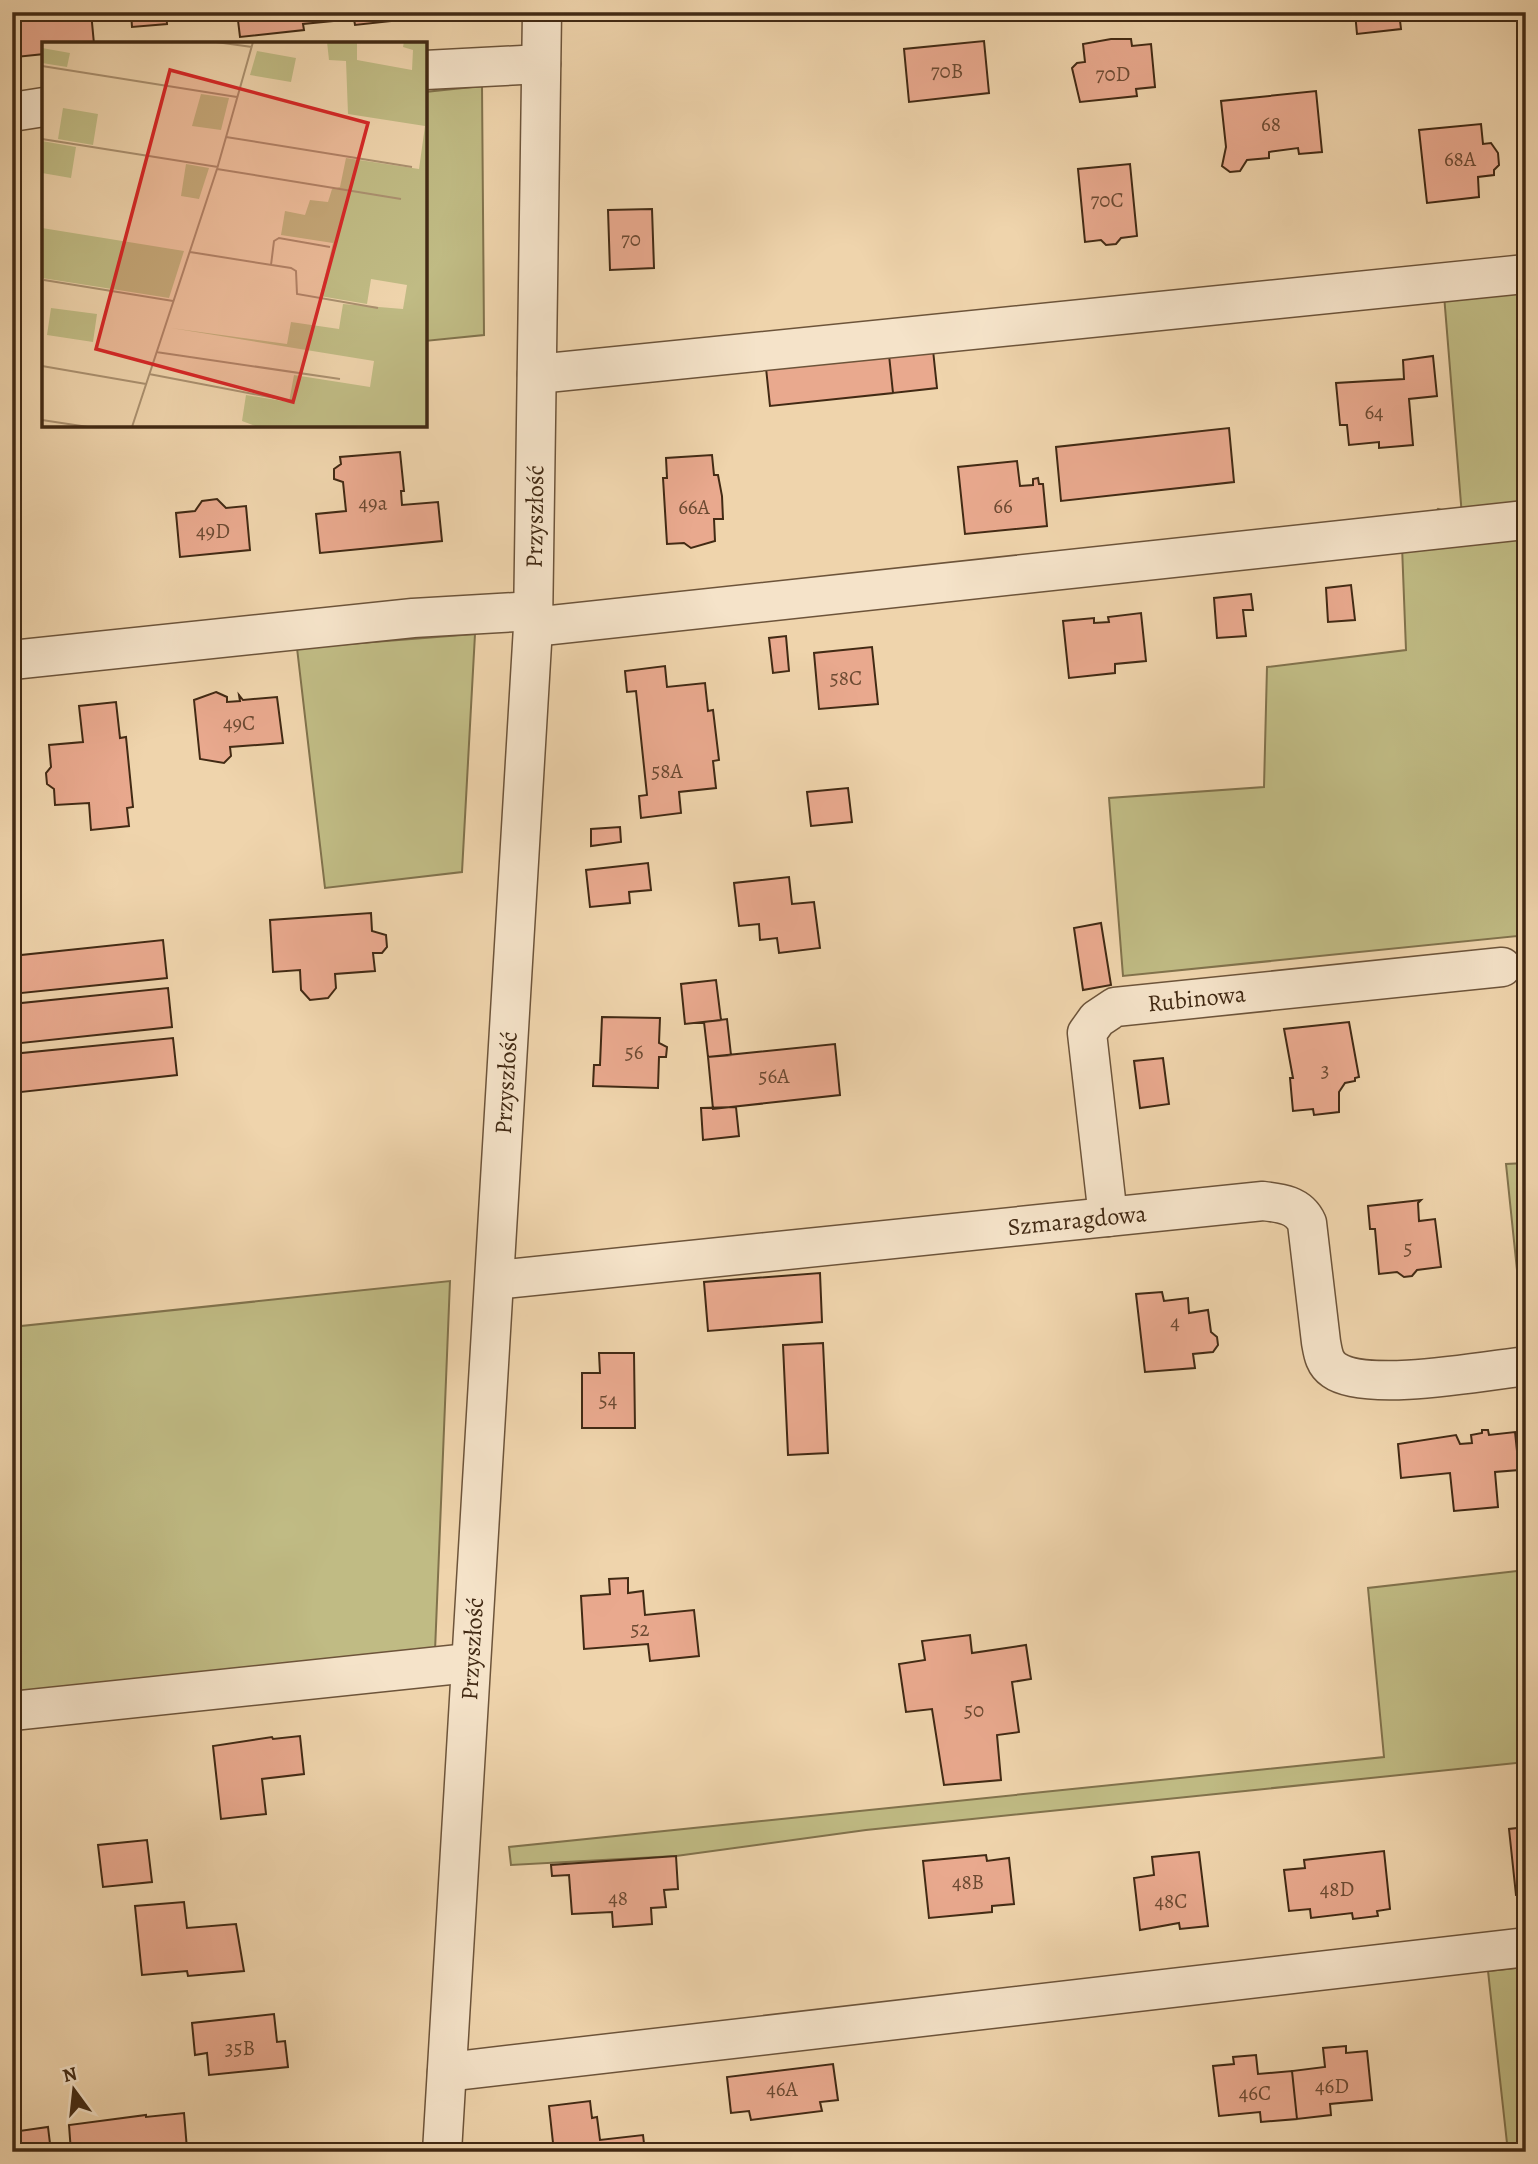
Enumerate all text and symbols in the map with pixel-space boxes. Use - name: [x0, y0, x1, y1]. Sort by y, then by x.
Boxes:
- inset map: [42, 42, 427, 427]
- house number: 70B: [931, 57, 963, 85]
- house number: 70D: [1096, 60, 1130, 88]
- house number: 68: [1261, 110, 1281, 138]
- house number: 68A: [1444, 145, 1477, 173]
- house number: 70C: [1090, 186, 1124, 214]
- house number: 70: [621, 225, 641, 253]
- house number: 64: [1364, 398, 1384, 426]
- street label: Przyszłość: [518, 465, 551, 568]
- house number: 49a: [359, 489, 388, 517]
- house number: 66: [993, 492, 1013, 520]
- house number: 66A: [678, 493, 711, 521]
- house number: 49D: [196, 517, 230, 545]
- house number: 58C: [830, 664, 862, 692]
- house number: 49C: [223, 709, 255, 737]
- house number: 58A: [651, 757, 683, 785]
- street label: Rubinowa: [1146, 978, 1248, 1020]
- street label: Przyszłość: [487, 1031, 525, 1135]
- house number: 56: [625, 1038, 644, 1066]
- house number: 3: [1321, 1056, 1329, 1084]
- house number: 56A: [759, 1062, 790, 1090]
- street label: Szmaragdowa: [1006, 1197, 1149, 1243]
- house number: 5: [1403, 1234, 1413, 1262]
- house number: 4: [1170, 1308, 1180, 1336]
- house number: 54: [599, 1386, 617, 1414]
- street label: Przyszłość: [453, 1597, 491, 1701]
- house number: 52: [630, 1615, 650, 1643]
- house number: 50: [964, 1696, 984, 1724]
- house number: 48B: [952, 1868, 984, 1896]
- house number: 48D: [1320, 1875, 1354, 1903]
- house number: 48: [608, 1884, 628, 1912]
- house number: 48C: [1155, 1887, 1187, 1915]
- house number: 35B: [225, 2034, 255, 2062]
- north arrow: [38, 2056, 108, 2126]
- text: N: [60, 2060, 80, 2089]
- house number: 46D: [1315, 2072, 1349, 2100]
- house number: 46A: [766, 2075, 798, 2103]
- house number: 46C: [1239, 2079, 1271, 2107]

